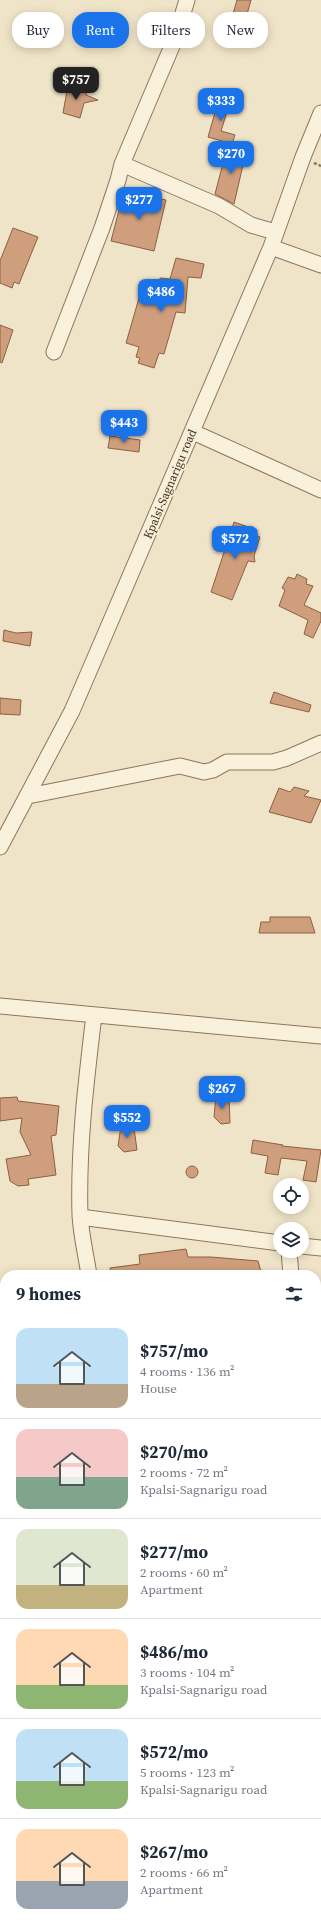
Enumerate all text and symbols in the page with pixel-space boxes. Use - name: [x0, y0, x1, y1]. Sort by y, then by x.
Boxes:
- chip: Buy: [12, 12, 64, 48]
- chip: Rent: [72, 12, 129, 48]
- chip: Filters: [137, 12, 205, 48]
- chip: New: [213, 12, 268, 48]
- pin: $757: [52, 67, 100, 101]
- text: $757: [62, 71, 90, 88]
- pin: $333: [197, 88, 245, 122]
- text: $333: [207, 92, 235, 109]
- pin: $270: [207, 141, 255, 175]
- text: $270: [217, 145, 245, 162]
- pin: $277: [115, 187, 163, 221]
- text: $277: [125, 191, 153, 208]
- pin: $486: [137, 279, 185, 313]
- text: $486: [147, 283, 175, 300]
- pin: $443: [100, 410, 148, 444]
- text: $443: [110, 414, 138, 431]
- street label: Kpalsi-Sagnarigu road: [140, 427, 200, 541]
- pin: $572: [211, 526, 259, 560]
- text: $572: [221, 530, 249, 547]
- pin: $267: [198, 1076, 246, 1110]
- text: $267: [208, 1080, 236, 1097]
- pin: $552: [103, 1105, 151, 1139]
- text: $552: [113, 1109, 141, 1126]
- map controls: [273, 1178, 309, 1258]
- button: locate: [273, 1178, 309, 1214]
- button: layers: [273, 1222, 309, 1258]
- text: 9 homes: [16, 1282, 81, 1306]
- icon: filters: [283, 1283, 305, 1305]
- text: $757/mo: [140, 1339, 208, 1363]
- icon: home: [48, 1344, 96, 1392]
- text: 4 rooms · 136 m²: [140, 1363, 235, 1380]
- text: House: [140, 1380, 177, 1397]
- text: $270/mo: [140, 1440, 208, 1464]
- icon: home: [48, 1445, 96, 1493]
- text: 2 rooms · 72 m²: [140, 1464, 228, 1481]
- text: Kpalsi-Sagnarigu road: [140, 1481, 267, 1498]
- text: $277/mo: [140, 1540, 208, 1564]
- icon: home: [48, 1545, 96, 1593]
- text: 2 rooms · 60 m²: [140, 1564, 228, 1581]
- text: Apartment: [140, 1581, 203, 1598]
- text: $486/mo: [140, 1640, 208, 1664]
- icon: home: [48, 1645, 96, 1693]
- text: 3 rooms · 104 m²: [140, 1664, 235, 1681]
- text: Kpalsi-Sagnarigu road: [140, 1681, 267, 1698]
- text: $572/mo: [140, 1740, 208, 1764]
- icon: home: [48, 1745, 96, 1793]
- text: 5 rooms · 123 m²: [140, 1764, 235, 1781]
- text: Kpalsi-Sagnarigu road: [140, 1781, 267, 1798]
- text: $267/mo: [140, 1840, 208, 1864]
- icon: home: [48, 1845, 96, 1893]
- text: 2 rooms · 66 m²: [140, 1864, 228, 1881]
- text: Apartment: [140, 1881, 203, 1898]

